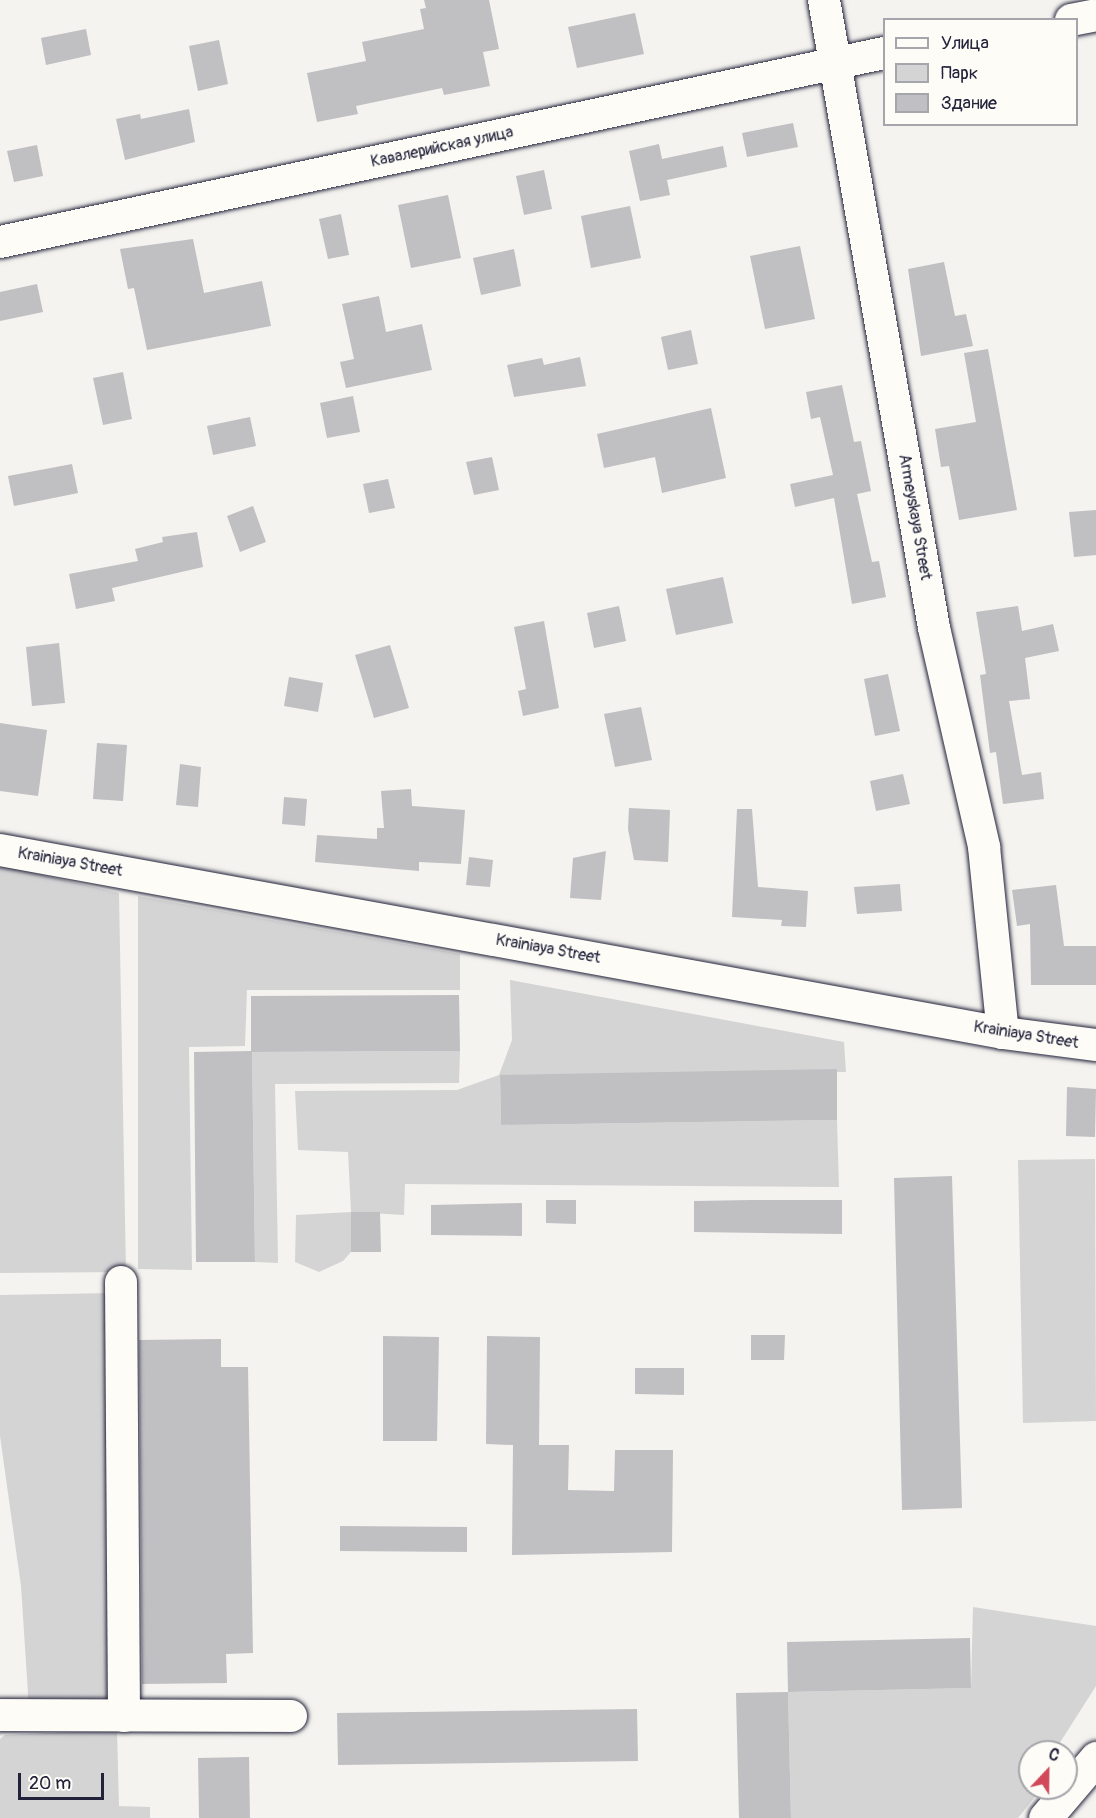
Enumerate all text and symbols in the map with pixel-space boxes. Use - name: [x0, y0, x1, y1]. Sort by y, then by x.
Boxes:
- legend: [883, 18, 1078, 126]
- text: Улица: [941, 32, 989, 55]
- text: Парк: [941, 62, 978, 85]
- text: Здание: [941, 92, 997, 115]
- street label: Кавалерийская улица: [369, 123, 515, 171]
- street label: Armeyskaya Street: [894, 453, 936, 581]
- street label: Krainiaya Street: [16, 843, 124, 881]
- street label: Krainiaya Street: [494, 930, 602, 968]
- street label: Krainiaya Street: [972, 1017, 1080, 1053]
- north arrow: [1018, 1740, 1078, 1800]
- text: С: [1046, 1744, 1062, 1766]
- scale bar: [21, 1761, 106, 1799]
- text: 20 m: [29, 1772, 71, 1795]

